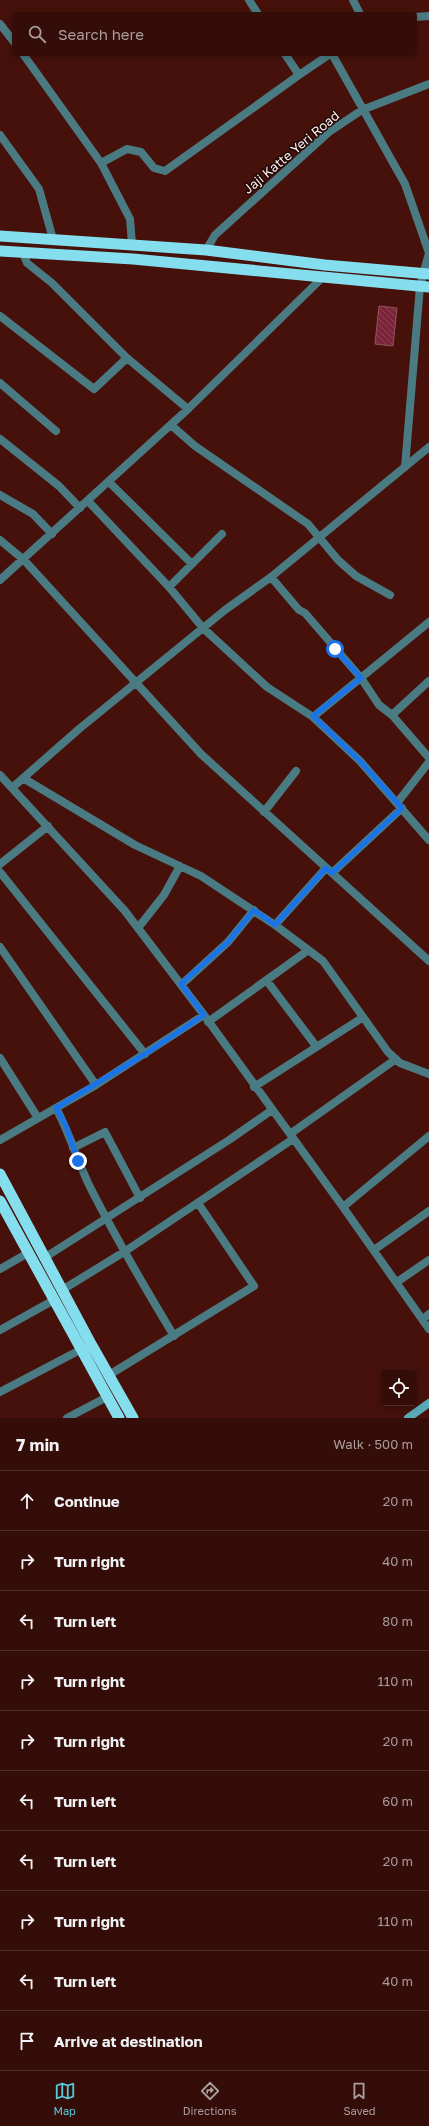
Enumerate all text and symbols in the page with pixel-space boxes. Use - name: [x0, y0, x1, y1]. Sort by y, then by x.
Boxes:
- search box: [12, 12, 417, 56]
- icon: search: [26, 23, 48, 45]
- text: Search here: [58, 25, 144, 43]
- street label: Jaji Katte Yeri Road: [240, 107, 342, 197]
- route start: [326, 640, 344, 658]
- route end: [69, 1152, 87, 1170]
- map controls: [381, 1370, 417, 1406]
- button: locate: [381, 1370, 417, 1406]
- text: 7 min: [16, 1434, 59, 1455]
- text: Walk · 500 m: [333, 1436, 413, 1452]
- icon: ahead: [16, 1490, 38, 1512]
- text: Continue: [54, 1492, 120, 1510]
- text: 20 m: [383, 1493, 413, 1509]
- icon: right: [16, 1550, 38, 1572]
- text: Turn right: [54, 1552, 125, 1570]
- text: 40 m: [382, 1553, 413, 1569]
- icon: left: [16, 1610, 38, 1632]
- text: Turn left: [54, 1612, 116, 1630]
- text: 80 m: [382, 1613, 413, 1629]
- icon: right: [16, 1670, 38, 1692]
- text: Turn right: [54, 1672, 125, 1690]
- text: 110 m: [378, 1673, 413, 1689]
- icon: right: [16, 1730, 38, 1752]
- text: Turn right: [54, 1732, 125, 1750]
- text: 20 m: [383, 1733, 413, 1749]
- icon: left: [16, 1790, 38, 1812]
- text: Turn left: [54, 1792, 116, 1810]
- text: 60 m: [382, 1793, 413, 1809]
- icon: left: [16, 1850, 38, 1872]
- text: Turn left: [54, 1852, 116, 1870]
- text: 20 m: [383, 1853, 413, 1869]
- icon: right: [16, 1910, 38, 1932]
- text: Turn right: [54, 1912, 125, 1930]
- text: 110 m: [378, 1913, 413, 1929]
- icon: left: [16, 1970, 38, 1992]
- text: Turn left: [54, 1972, 116, 1990]
- text: 40 m: [382, 1973, 413, 1989]
- icon: arrive: [16, 2030, 38, 2052]
- text: Arrive at destination: [54, 2032, 203, 2050]
- tab: Map: [53, 2080, 76, 2117]
- tab: Directions: [183, 2080, 237, 2117]
- tab: Saved: [343, 2080, 376, 2117]

